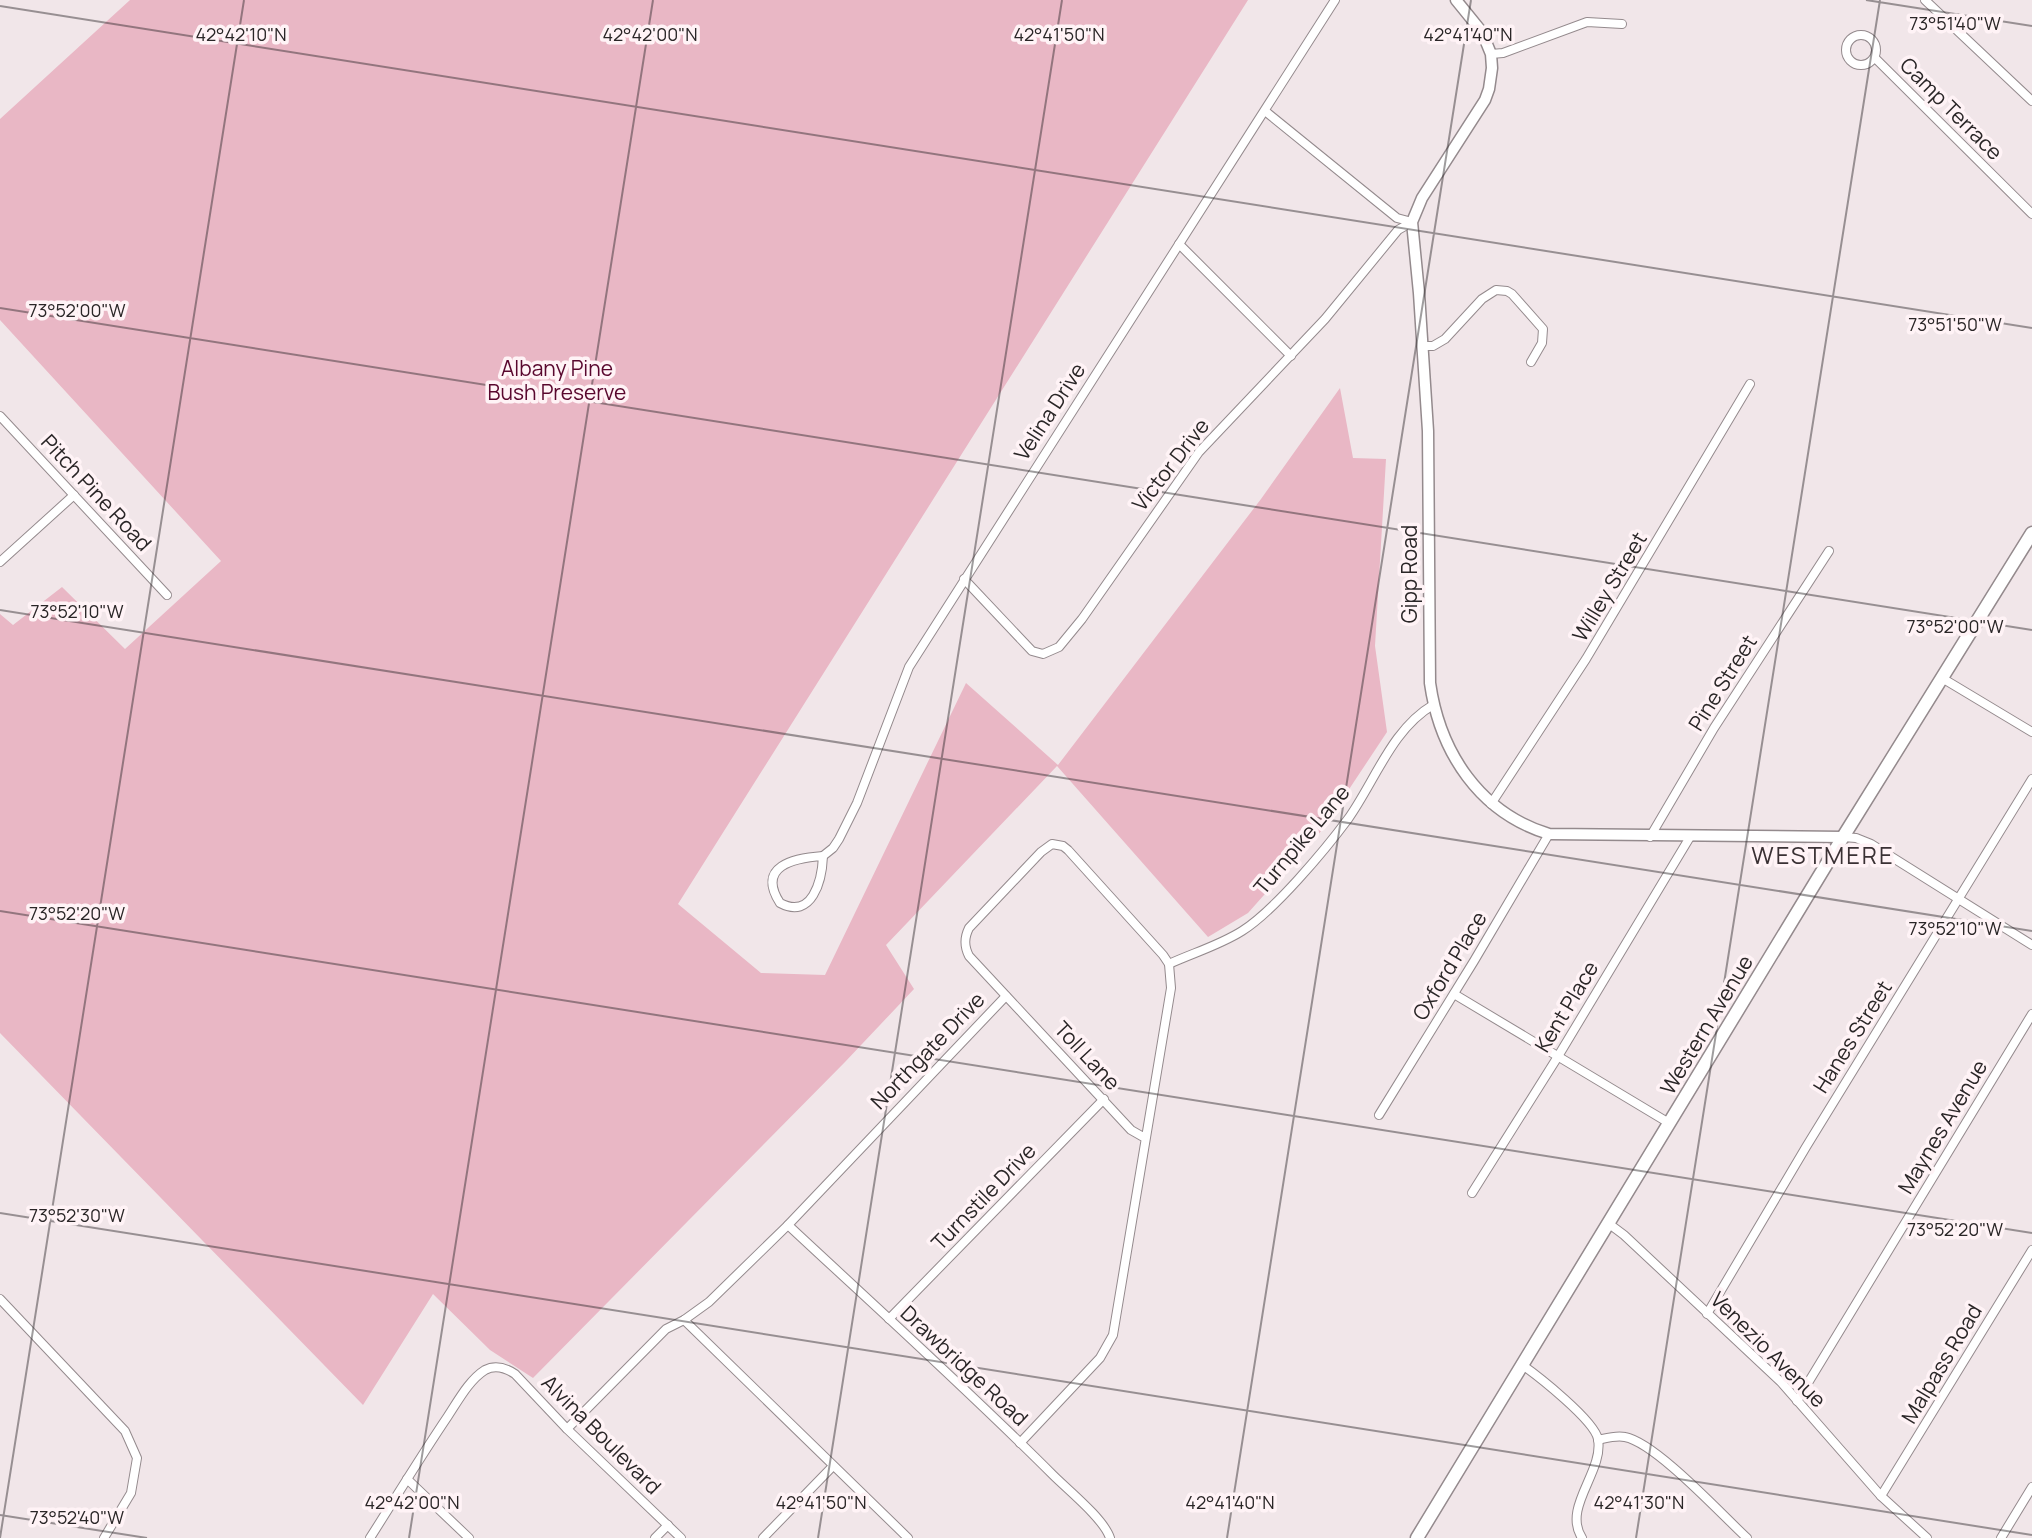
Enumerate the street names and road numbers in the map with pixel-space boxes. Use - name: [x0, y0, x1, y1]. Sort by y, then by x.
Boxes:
- street label: Camp Terrace: [1894, 51, 2009, 166]
- street label: Velina Drive: [1007, 357, 1091, 466]
- street label: Victor Drive: [1125, 412, 1215, 516]
- street label: Pitch Pine Road: [35, 428, 158, 557]
- street label: Gipp Road: [1395, 525, 1423, 623]
- street label: Willey Street: [1565, 527, 1653, 646]
- street label: Pine Street: [1682, 629, 1763, 736]
- street label: Turnpike Lane: [1247, 779, 1355, 900]
- street label: Oxford Place: [1406, 906, 1493, 1025]
- street label: Western Avenue: [1653, 950, 1759, 1099]
- street label: Kent Place: [1528, 956, 1604, 1057]
- street label: Hanes Street: [1806, 975, 1898, 1098]
- street label: Northgate Drive: [864, 986, 990, 1115]
- street label: Toll Lane: [1049, 1015, 1127, 1096]
- street label: Maynes Avenue: [1891, 1054, 1993, 1199]
- street label: Turnstile Drive: [925, 1137, 1042, 1256]
- street label: Venezio Avenue: [1705, 1285, 1833, 1413]
- street label: Drawbridge Road: [895, 1299, 1034, 1432]
- street label: Malpass Road: [1895, 1299, 1988, 1428]
- street label: Alvina Boulevard: [536, 1368, 668, 1500]

